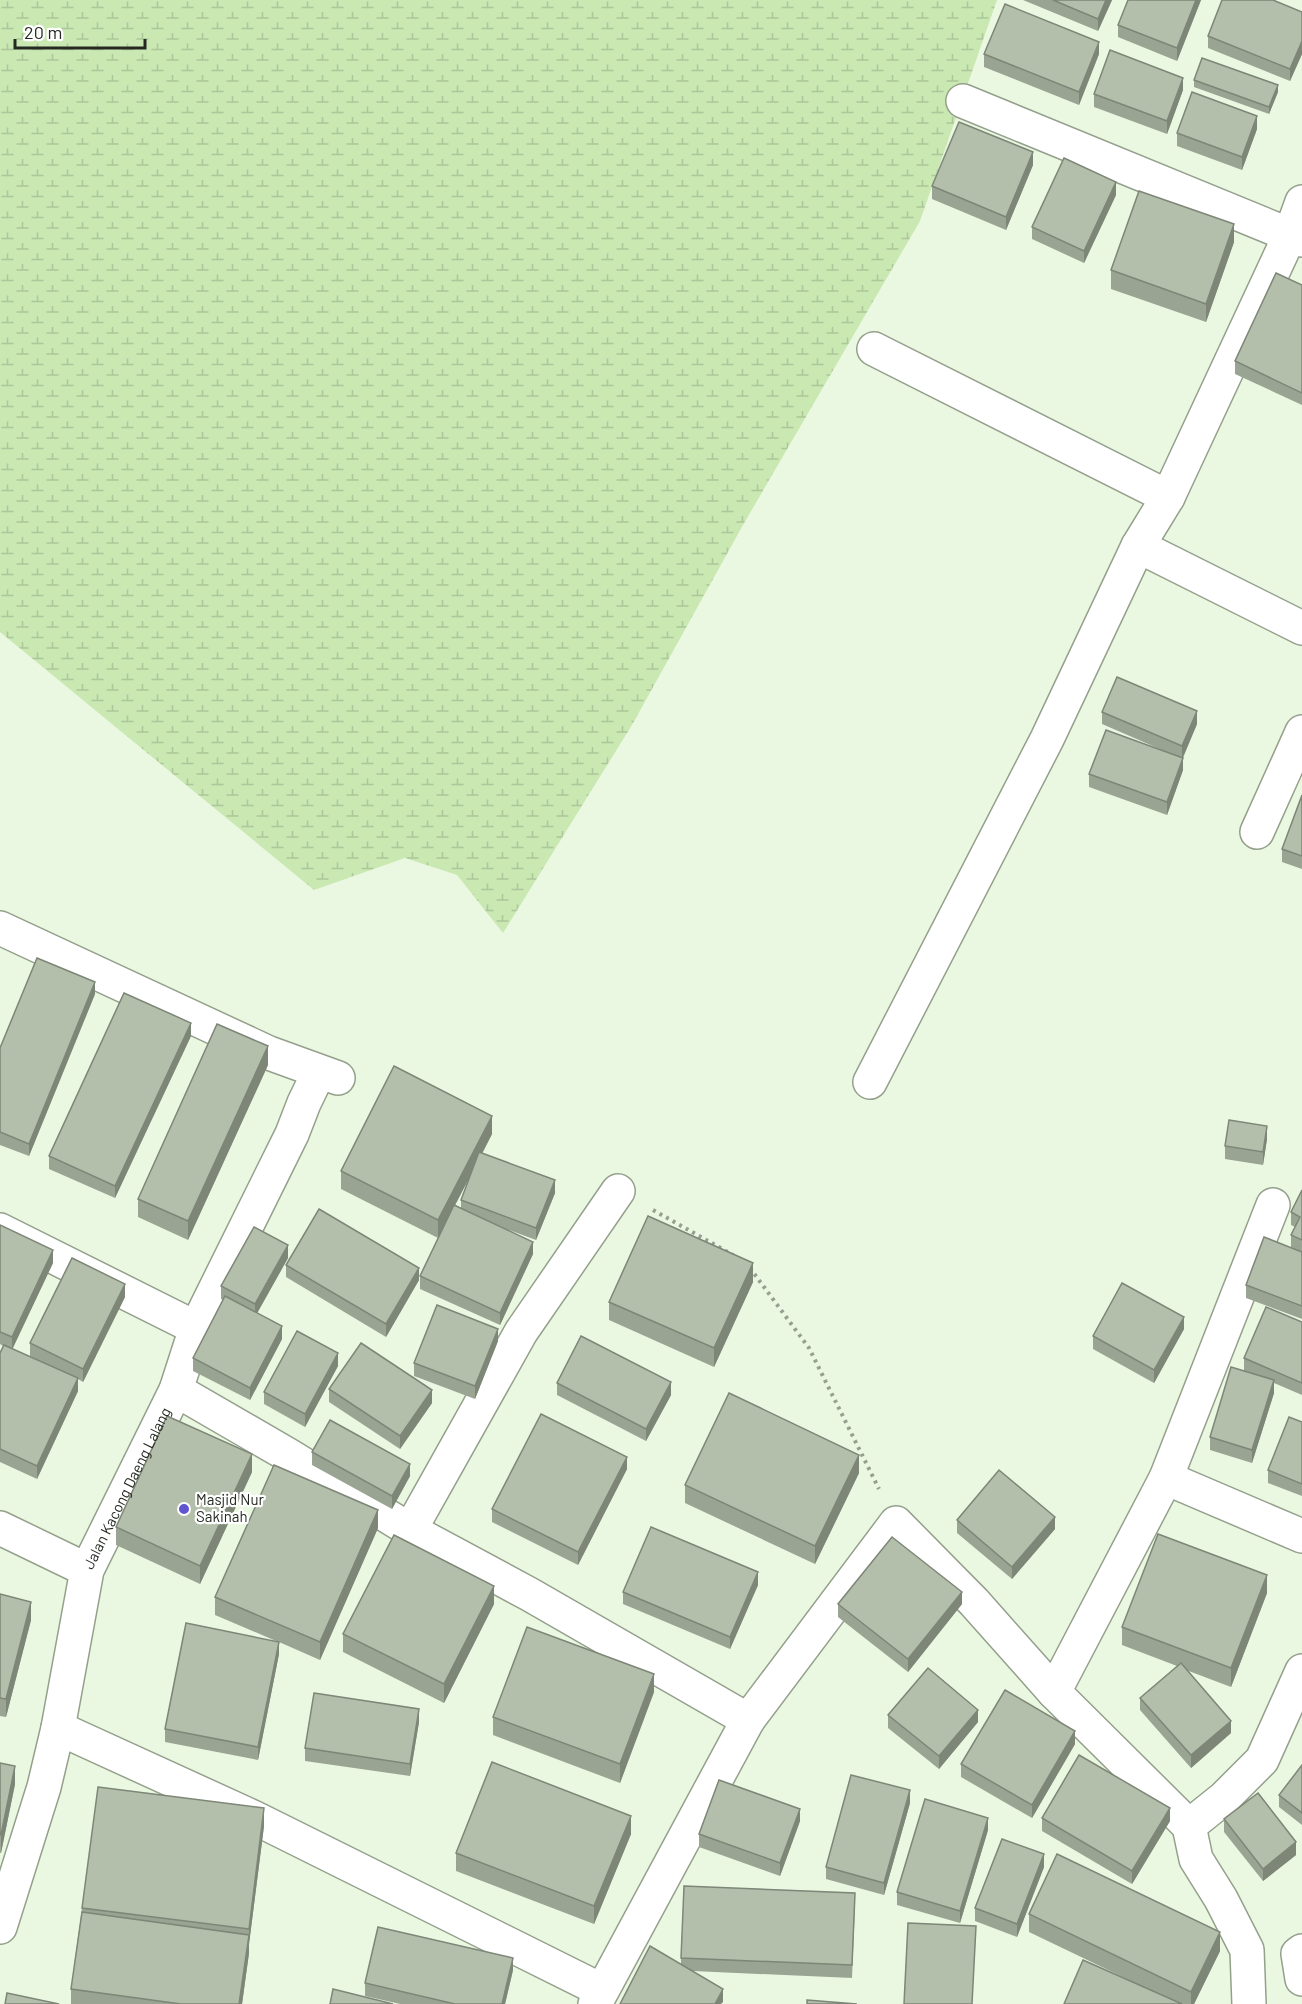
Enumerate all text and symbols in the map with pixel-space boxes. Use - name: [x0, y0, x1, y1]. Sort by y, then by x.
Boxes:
- scale bar: [15, 12, 146, 50]
- text: 20 m: [24, 21, 62, 43]
- street label: Jalan Kacong Daeng Lalang: [79, 1404, 174, 1572]
- place label: Masjid Nur Sakinah: [196, 1490, 264, 1525]
- marker: Masjid Nur Sakinah: [177, 1502, 191, 1516]

